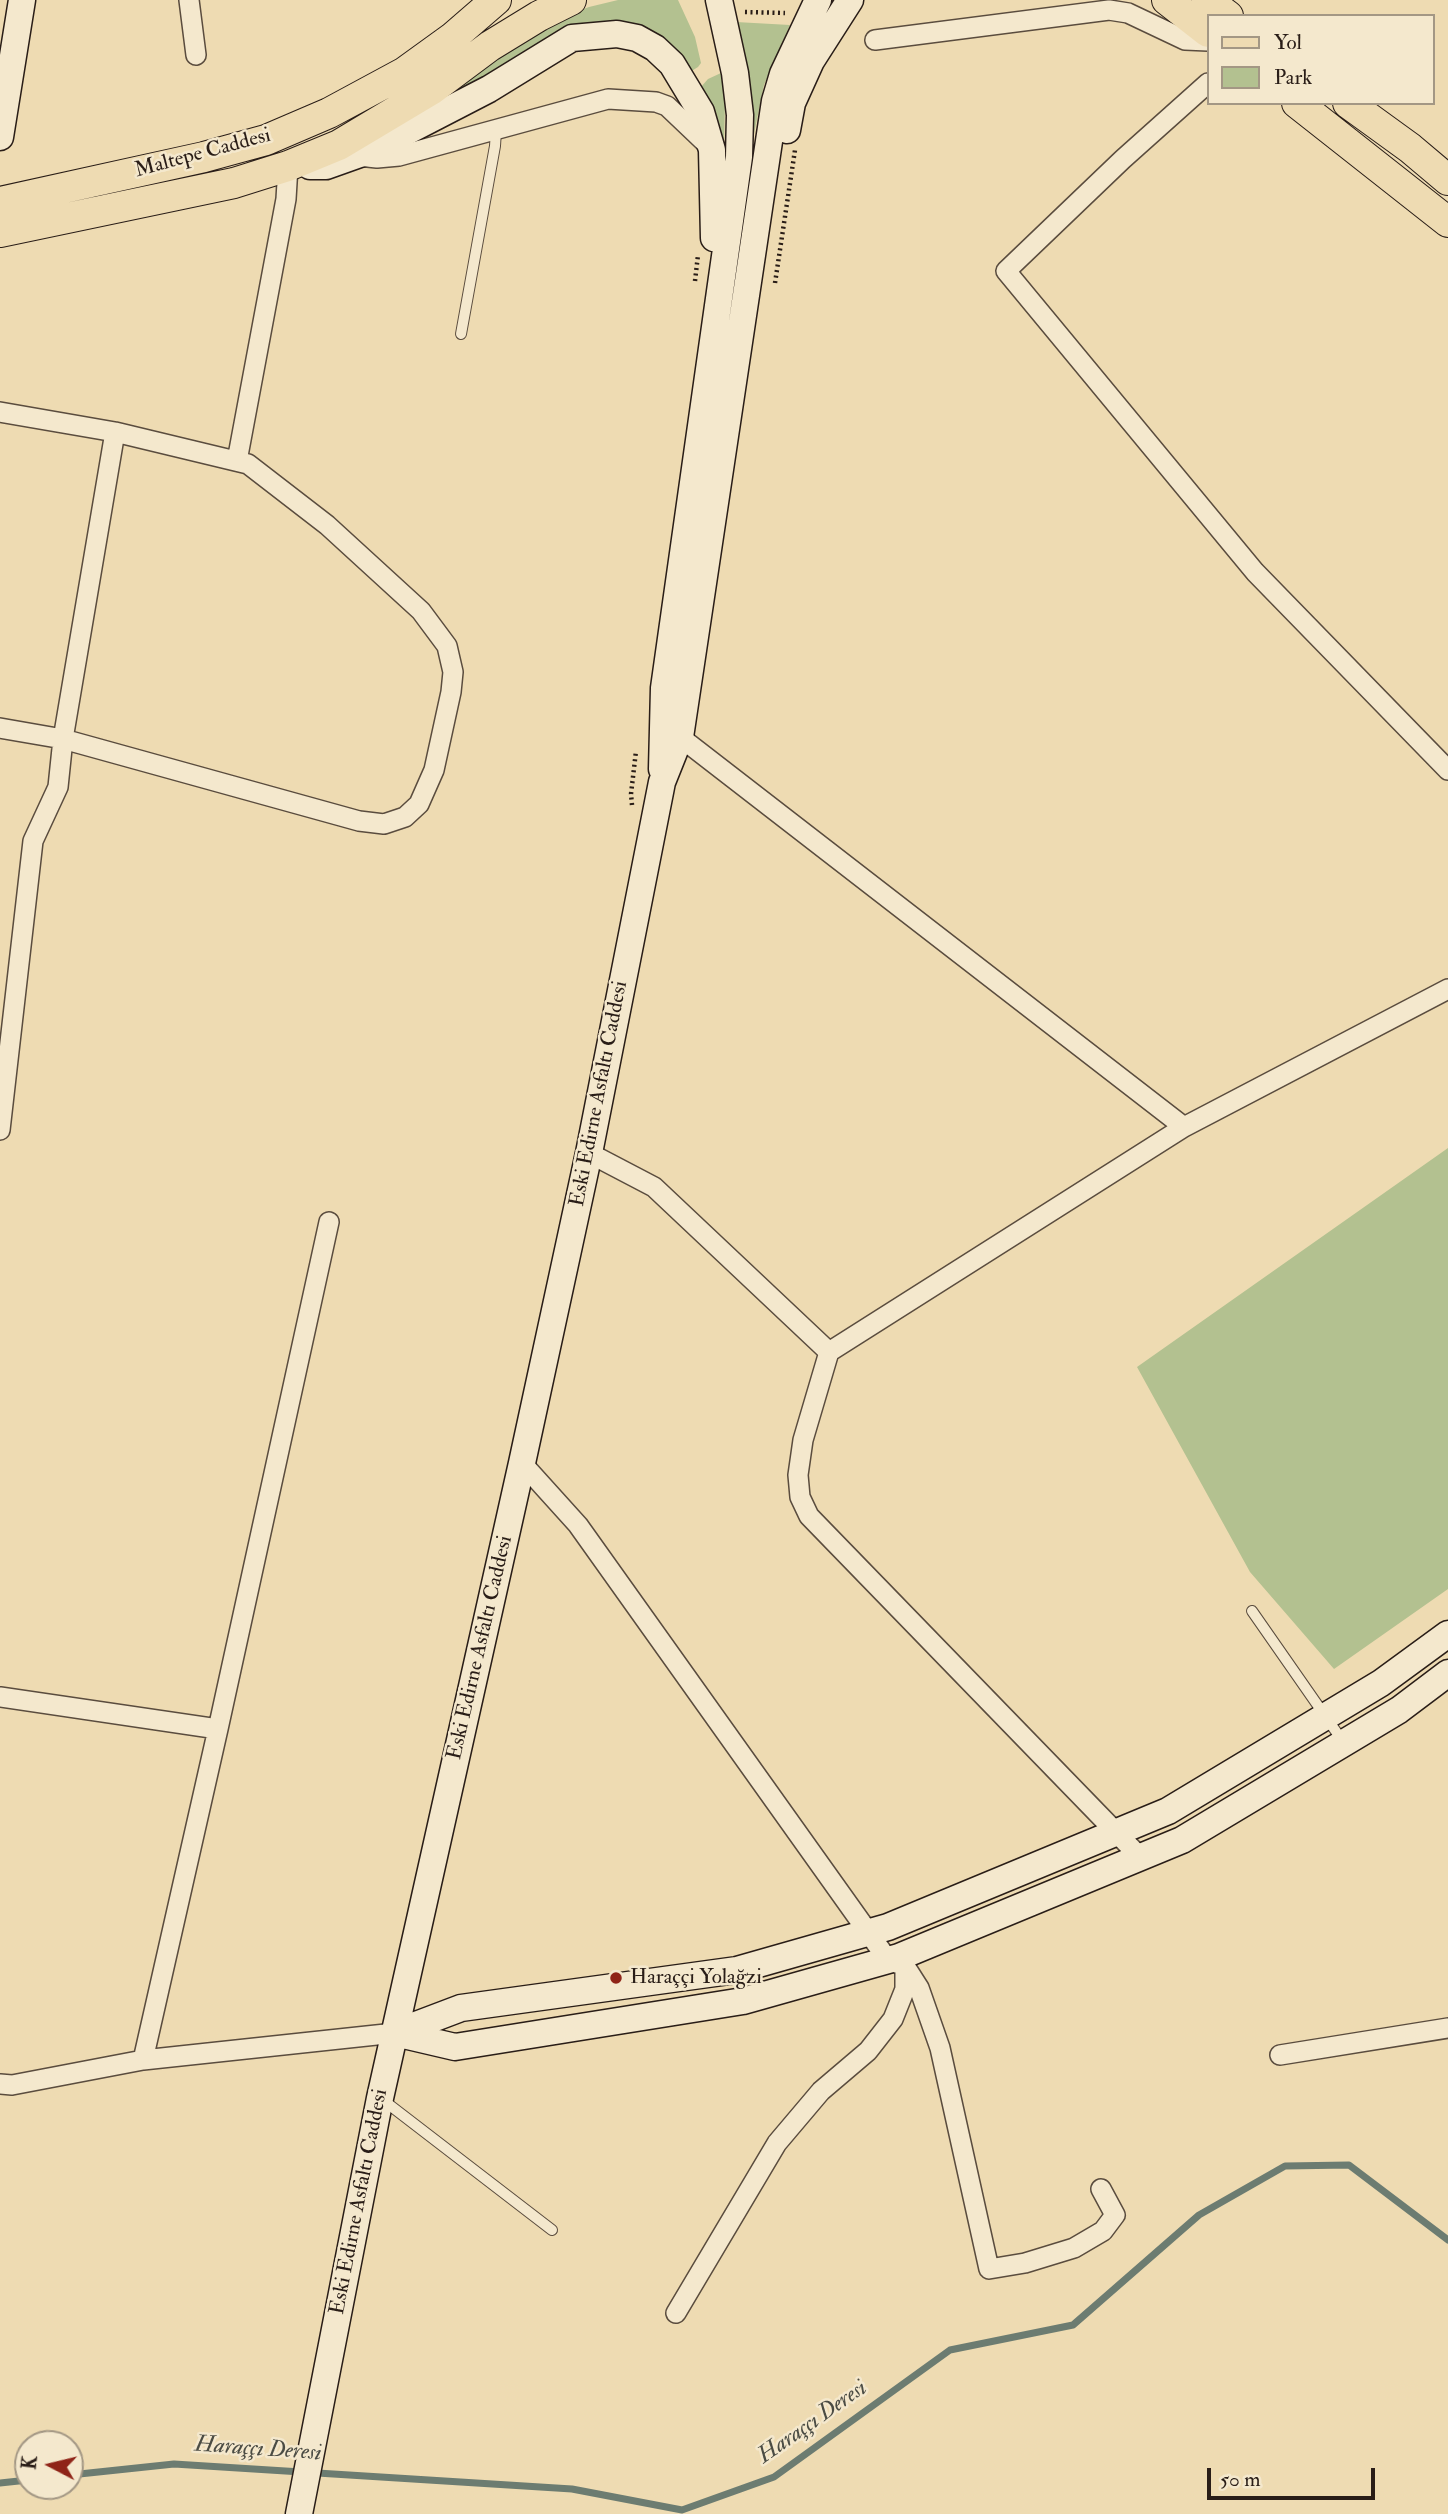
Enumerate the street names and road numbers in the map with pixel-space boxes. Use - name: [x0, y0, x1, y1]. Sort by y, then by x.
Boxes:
- street label: Maltepe Caddesi: [132, 124, 274, 184]
- street label: Eski Edirne Asfaltı Caddesi: [566, 979, 634, 1209]
- street label: Eski Edirne Asfaltı Caddesi: [443, 1533, 519, 1763]
- street label: Eski Edirne Asfaltı Caddesi: [326, 2087, 394, 2317]

